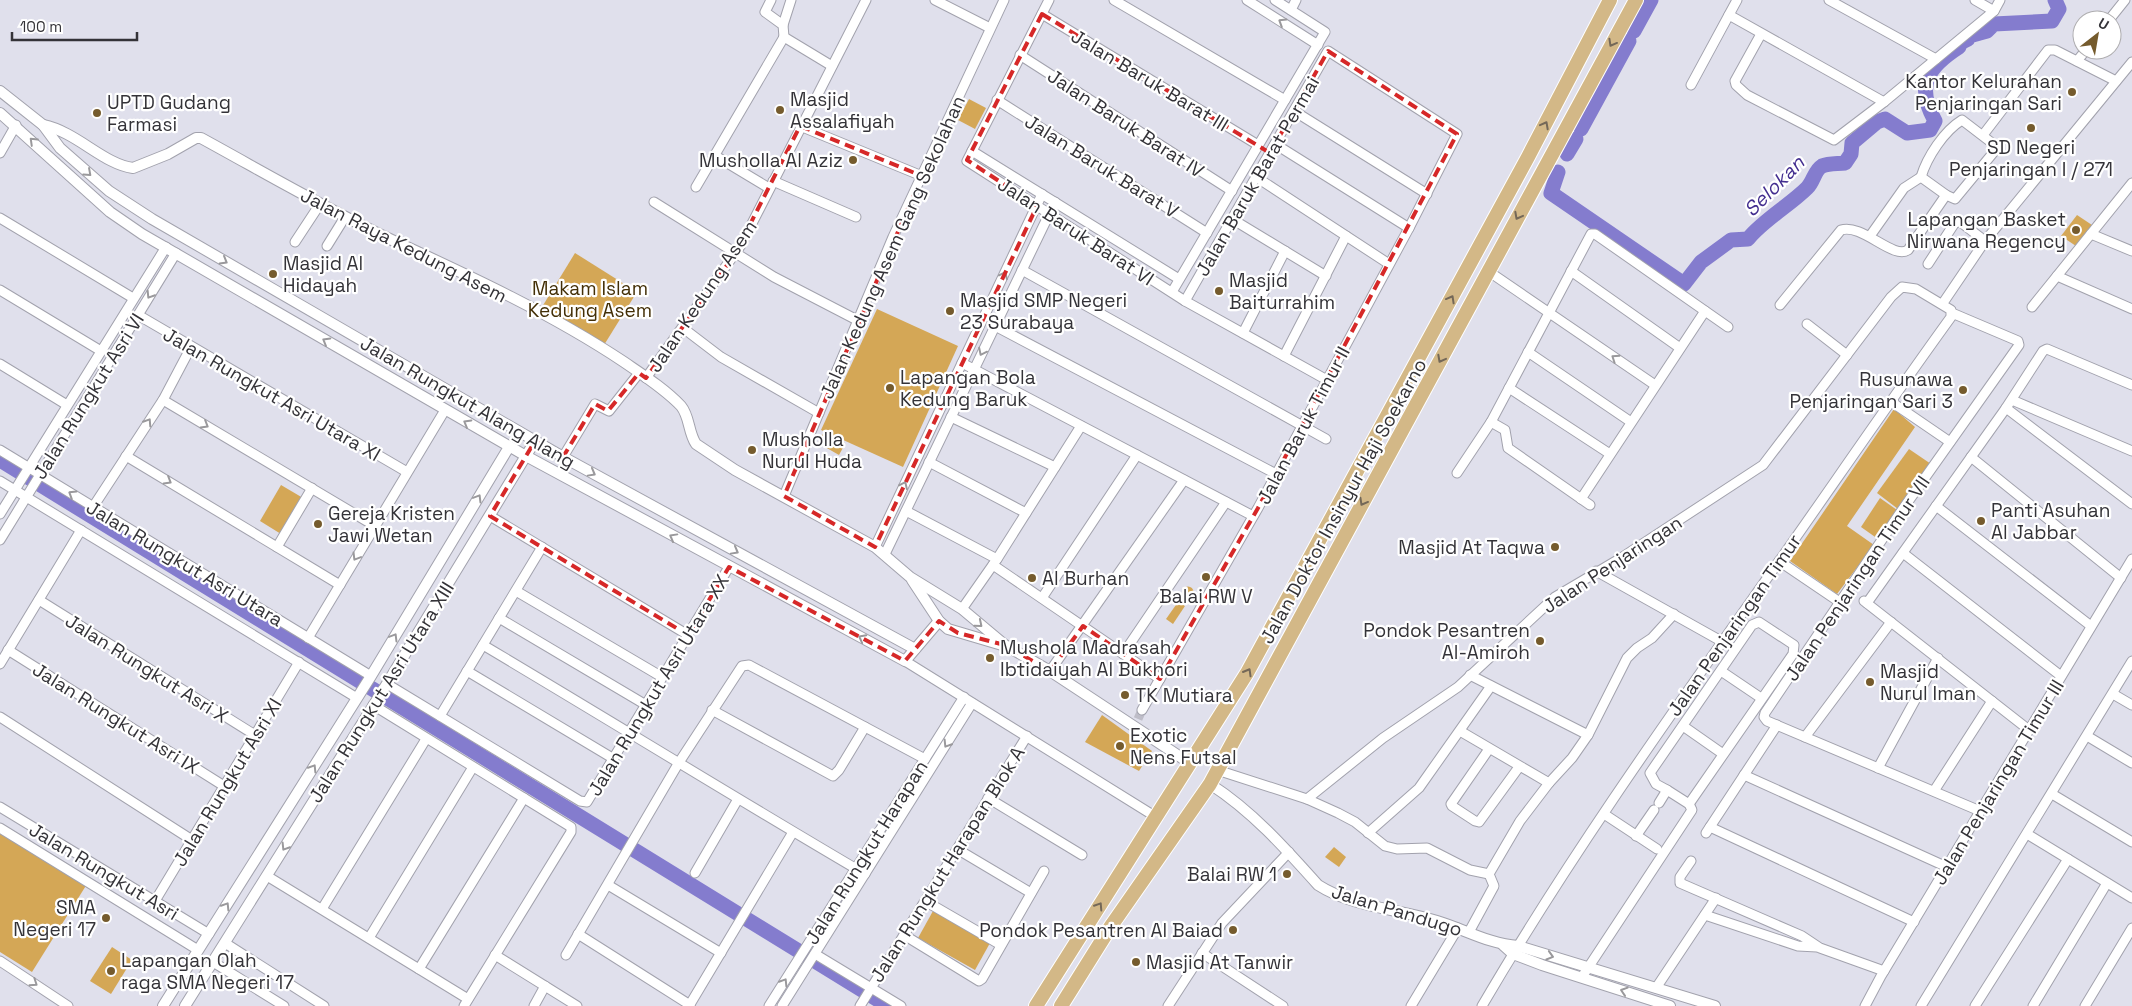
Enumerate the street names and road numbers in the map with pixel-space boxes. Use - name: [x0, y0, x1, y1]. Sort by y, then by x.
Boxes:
- street label: Jalan Baruk Barat III: [1066, 24, 1233, 137]
- street label: Jalan Baruk Barat IV: [1043, 63, 1209, 184]
- street label: Jalan Baruk Barat Permai: [1190, 72, 1325, 281]
- street label: Jalan Kedung Asem Gang Sekolahan: [814, 92, 971, 403]
- street label: Jalan Baruk Barat V: [1020, 109, 1184, 224]
- street label: Jalan Baruk Barat VI: [993, 171, 1159, 291]
- street label: Jalan Raya Kedung Asem: [296, 182, 511, 308]
- street label: Jalan Kedung Asem: [642, 215, 763, 377]
- street label: Jalan Rungkut Asri VI: [27, 309, 150, 484]
- street label: Jalan Rungkut Asri Utara XI: [159, 322, 385, 467]
- street label: Jalan Rungkut Alang Alang: [356, 331, 580, 474]
- street label: Jalan Baruk Timur II: [1251, 342, 1356, 509]
- street label: Jalan Doktor Insinyur Haji Soekarno: [1254, 354, 1432, 648]
- street label: Jalan Penjaringan Timur VII: [1779, 471, 1936, 686]
- street label: Jalan Rungkut Asri Utara: [82, 495, 288, 632]
- street label: Jalan Penjaringan: [1538, 510, 1687, 619]
- street label: Jalan Penjaringan Timur: [1662, 529, 1807, 721]
- street label: Jalan Rungkut Asri Utara XX: [582, 570, 735, 801]
- street label: Jalan Rungkut Asri Utara XIII: [303, 577, 460, 808]
- street label: Jalan Rungkut Asri X: [61, 608, 233, 729]
- street label: Jalan Rungkut Asri IX: [28, 657, 204, 780]
- street label: Jalan Penjaringan Timur III: [1927, 675, 2070, 890]
- street label: Jalan Rungkut Asri XI: [167, 694, 288, 871]
- street label: Jalan Rungkut Harapan Blok A: [864, 742, 1030, 987]
- street label: Jalan Rungkut Harapan: [799, 755, 933, 949]
- street label: Jalan Rungkut Asri: [24, 817, 183, 926]
- street label: Jalan Pandugo: [1328, 879, 1465, 942]

